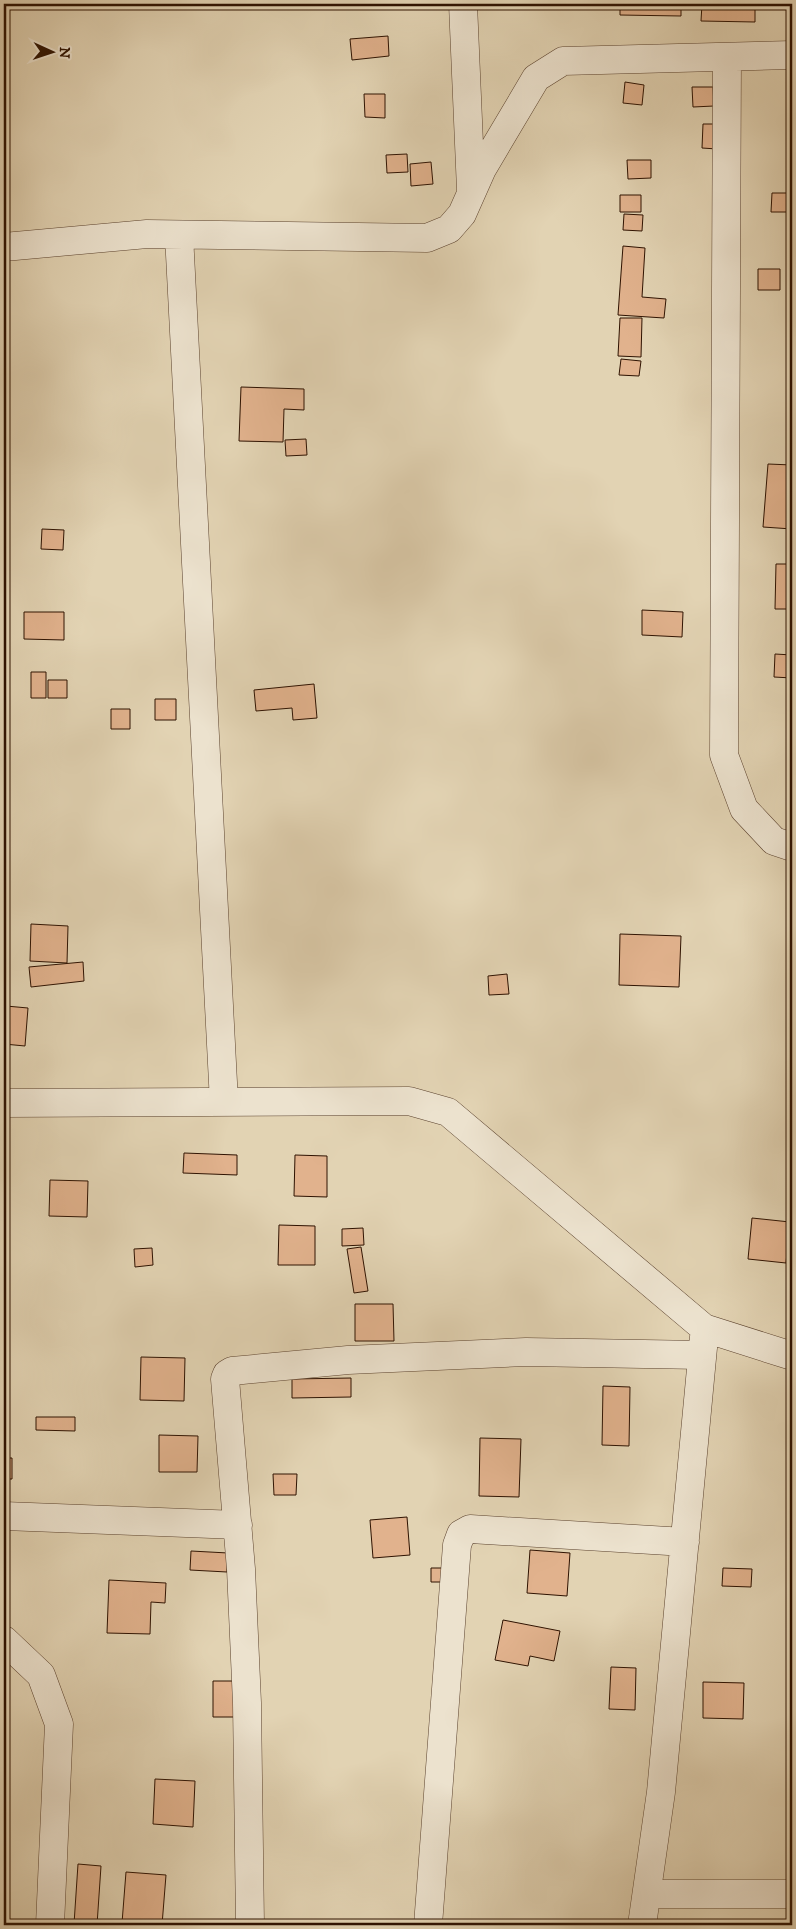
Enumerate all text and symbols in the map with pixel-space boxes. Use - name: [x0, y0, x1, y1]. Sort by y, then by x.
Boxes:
- north arrow: [28, 28, 78, 78]
- text: N: [55, 46, 73, 59]

